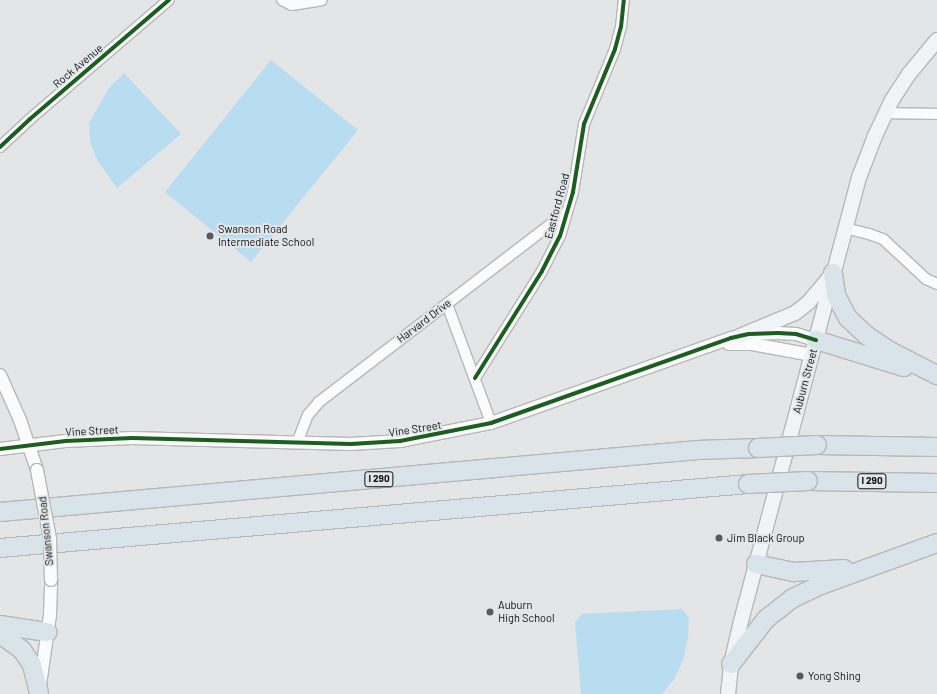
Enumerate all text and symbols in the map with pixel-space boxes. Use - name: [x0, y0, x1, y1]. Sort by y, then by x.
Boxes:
- street label: Rock Avenue: [50, 41, 106, 91]
- street label: Eastford Road: [542, 172, 572, 240]
- place label: Swanson Road Intermediate School: [218, 223, 314, 249]
- marker: Swanson Road Intermediate School: [205, 231, 215, 241]
- street label: Harvard Drive: [394, 296, 454, 346]
- street label: Auburn Street: [790, 347, 820, 415]
- street label: Vine Street: [388, 418, 442, 440]
- street label: Vine Street: [65, 423, 119, 439]
- road number: I 290: [364, 471, 394, 487]
- road number: I 290: [857, 473, 887, 489]
- street label: Swanson Road: [36, 496, 56, 566]
- place label: Jim Black Group: [727, 531, 805, 545]
- marker: Jim Black Group: [714, 533, 724, 543]
- place label: Auburn High School: [498, 599, 555, 625]
- marker: Auburn High School: [485, 607, 495, 617]
- place label: Yong Shing: [808, 669, 861, 683]
- marker: Yong Shing: [795, 671, 805, 681]

